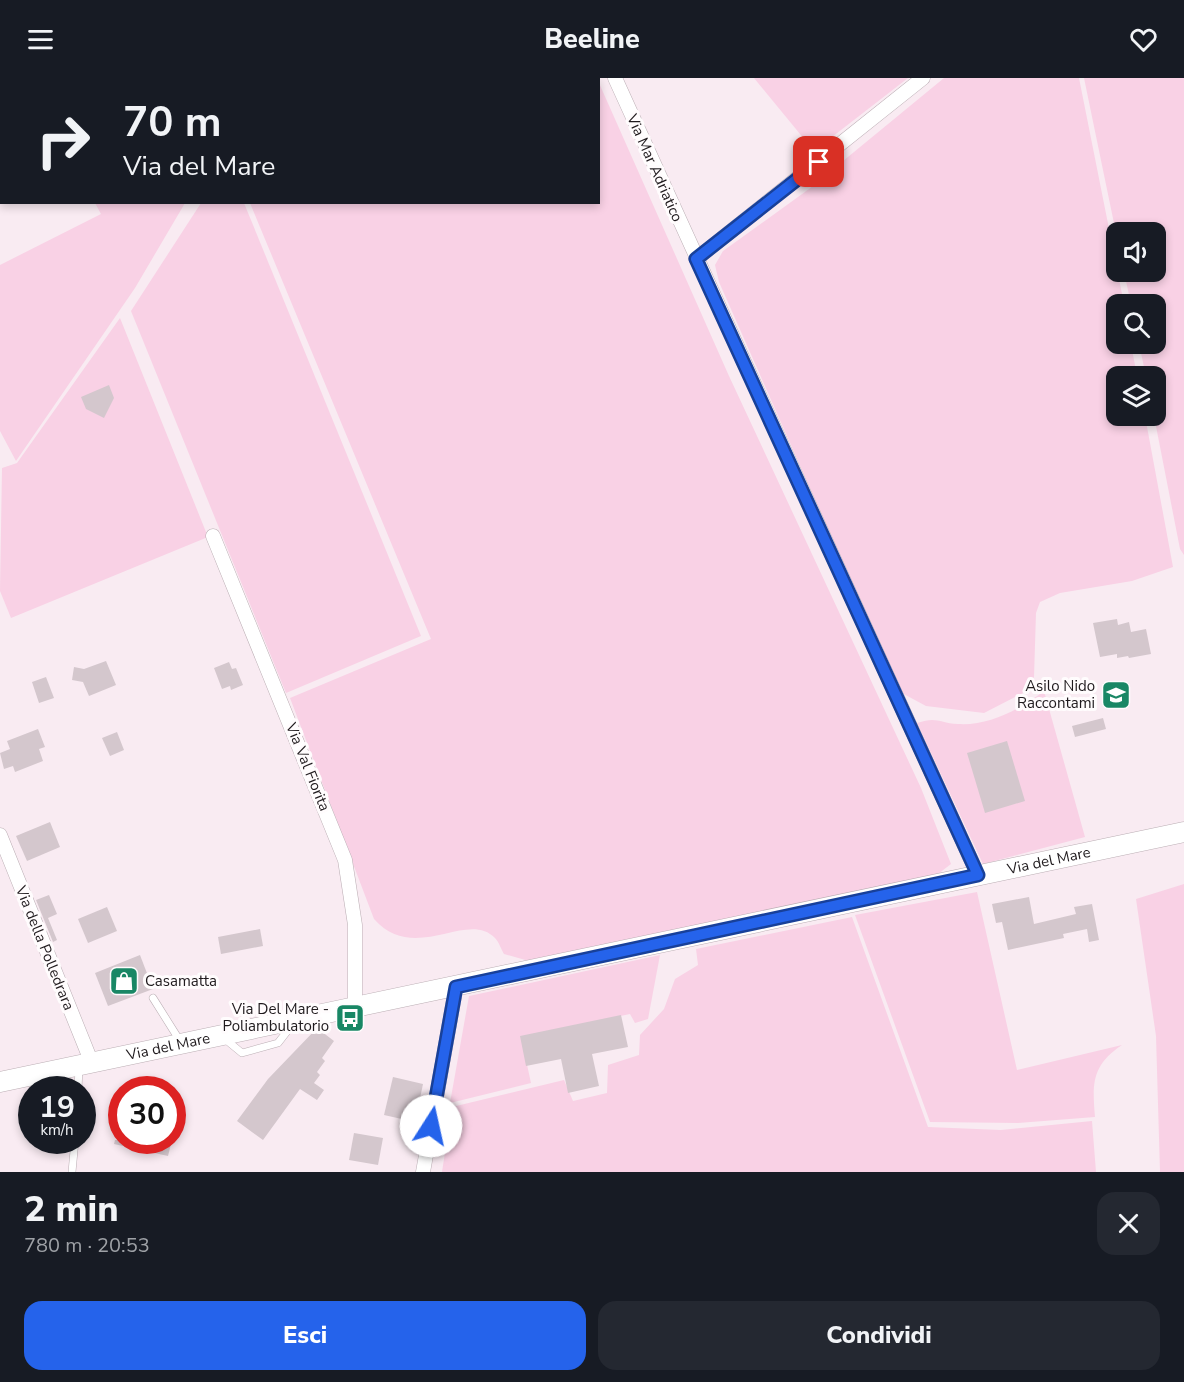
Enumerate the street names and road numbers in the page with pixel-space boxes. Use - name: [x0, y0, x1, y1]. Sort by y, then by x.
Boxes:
- street label: Via Mar Adriatico: [622, 110, 688, 225]
- street label: Via Val Fiorita: [281, 719, 335, 814]
- street label: Via del Mare: [1004, 842, 1092, 879]
- street label: Via della Polledrara: [11, 882, 79, 1013]
- street label: Via del Mare: [124, 1028, 212, 1065]

